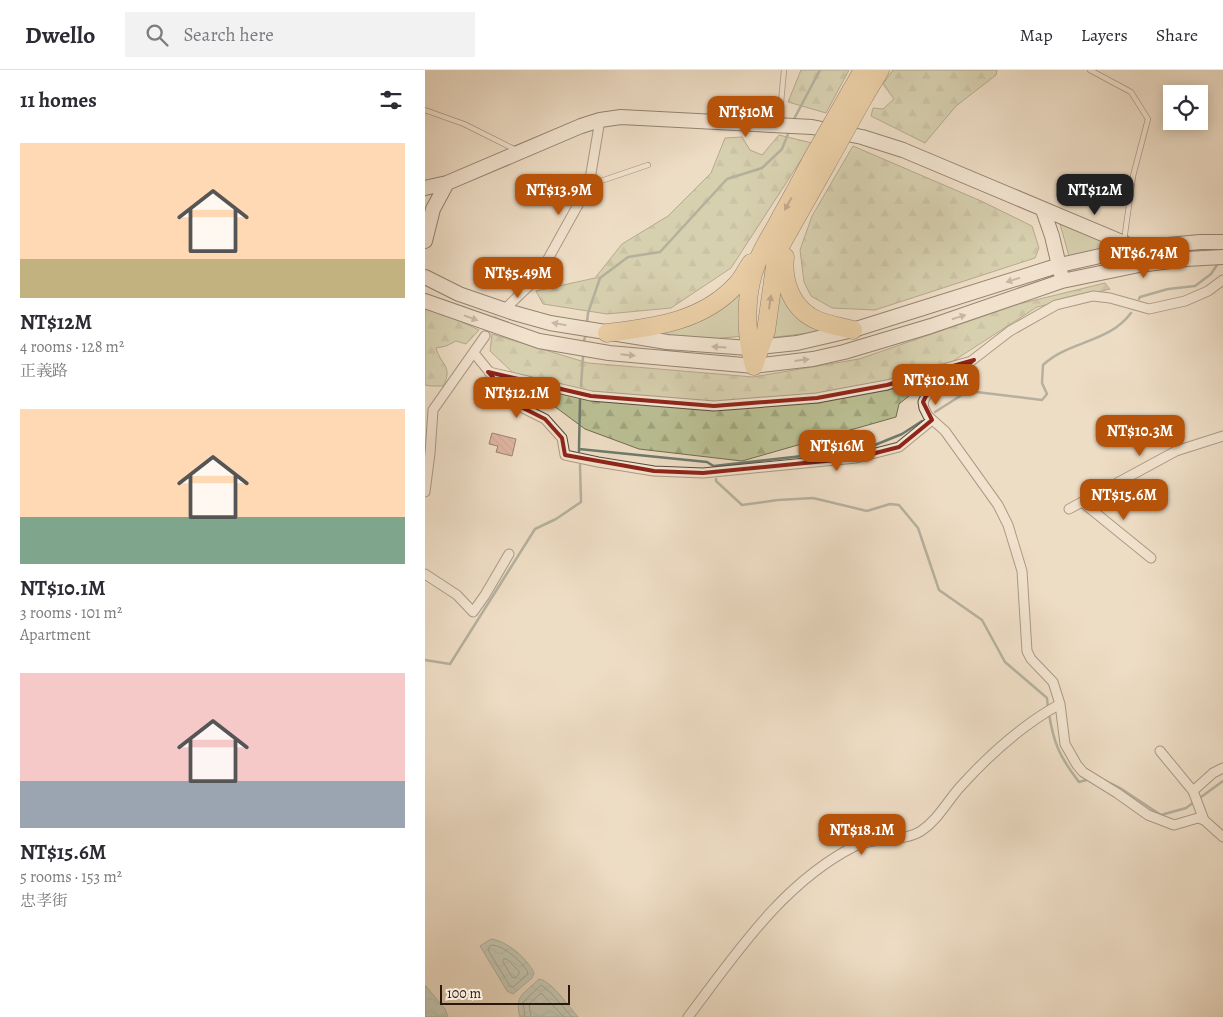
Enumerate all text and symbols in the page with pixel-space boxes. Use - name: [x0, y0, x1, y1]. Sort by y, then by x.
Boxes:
- search box: [125, 12, 475, 57]
- text: Dwello: [25, 19, 95, 51]
- icon: search: [143, 21, 171, 49]
- text: Search here: [183, 22, 274, 48]
- text: Map: [1020, 23, 1053, 47]
- text: Layers: [1081, 23, 1128, 47]
- text: Share: [1156, 23, 1198, 47]
- map controls: [1163, 85, 1208, 130]
- button: locate: [1163, 85, 1208, 130]
- text: 11 homes: [20, 86, 97, 114]
- icon: filters: [377, 86, 405, 114]
- pin: NT$10M: [705, 96, 787, 138]
- text: NT$10M: [718, 101, 774, 123]
- pin: NT$13.9M: [507, 174, 611, 216]
- pin: NT$12M: [1054, 174, 1136, 216]
- icon: home: [168, 176, 258, 266]
- text: NT$13.9M: [526, 179, 592, 201]
- text: NT$12M: [1068, 179, 1122, 201]
- one-way arrow: [784, 197, 792, 211]
- pin: NT$6.74M: [1092, 236, 1196, 279]
- text: NT$6.74M: [1110, 242, 1178, 264]
- pin: NT$5.49M: [466, 256, 570, 299]
- text: NT$5.49M: [484, 262, 552, 284]
- one-way arrow: [1006, 276, 1021, 284]
- one-way arrow: [766, 294, 774, 310]
- text: NT$12M: [20, 308, 92, 336]
- one-way arrow: [951, 312, 966, 320]
- one-way arrow: [463, 315, 478, 322]
- one-way arrow: [551, 320, 567, 328]
- text: 4 rooms · 128 m²: [20, 336, 124, 358]
- one-way arrow: [711, 342, 727, 350]
- one-way arrow: [620, 352, 636, 360]
- one-way arrow: [795, 356, 811, 364]
- text: 正義路: [20, 360, 68, 382]
- pin: NT$10.1M: [884, 364, 988, 406]
- text: NT$10.1M: [903, 369, 969, 391]
- pin: NT$12.1M: [465, 376, 569, 419]
- text: NT$12.1M: [484, 382, 550, 404]
- pin: NT$10.3M: [1088, 414, 1192, 457]
- text: NT$10.3M: [1107, 420, 1173, 442]
- pin: NT$16M: [796, 430, 878, 472]
- text: NT$16M: [810, 435, 864, 457]
- icon: home: [168, 442, 258, 532]
- pin: NT$15.6M: [1072, 478, 1176, 521]
- text: NT$15.6M: [1091, 484, 1157, 506]
- text: NT$10.1M: [20, 574, 106, 602]
- text: 3 rooms · 101 m²: [20, 602, 122, 624]
- text: Apartment: [20, 624, 91, 646]
- icon: home: [168, 706, 258, 796]
- pin: NT$18.1M: [810, 814, 914, 856]
- text: NT$18.1M: [830, 819, 895, 841]
- text: NT$15.6M: [20, 838, 106, 866]
- text: 5 rooms · 153 m²: [20, 866, 122, 888]
- text: 忠孝街: [20, 890, 68, 912]
- scale bar: [440, 982, 570, 1005]
- text: 100 m: [447, 984, 481, 1003]

